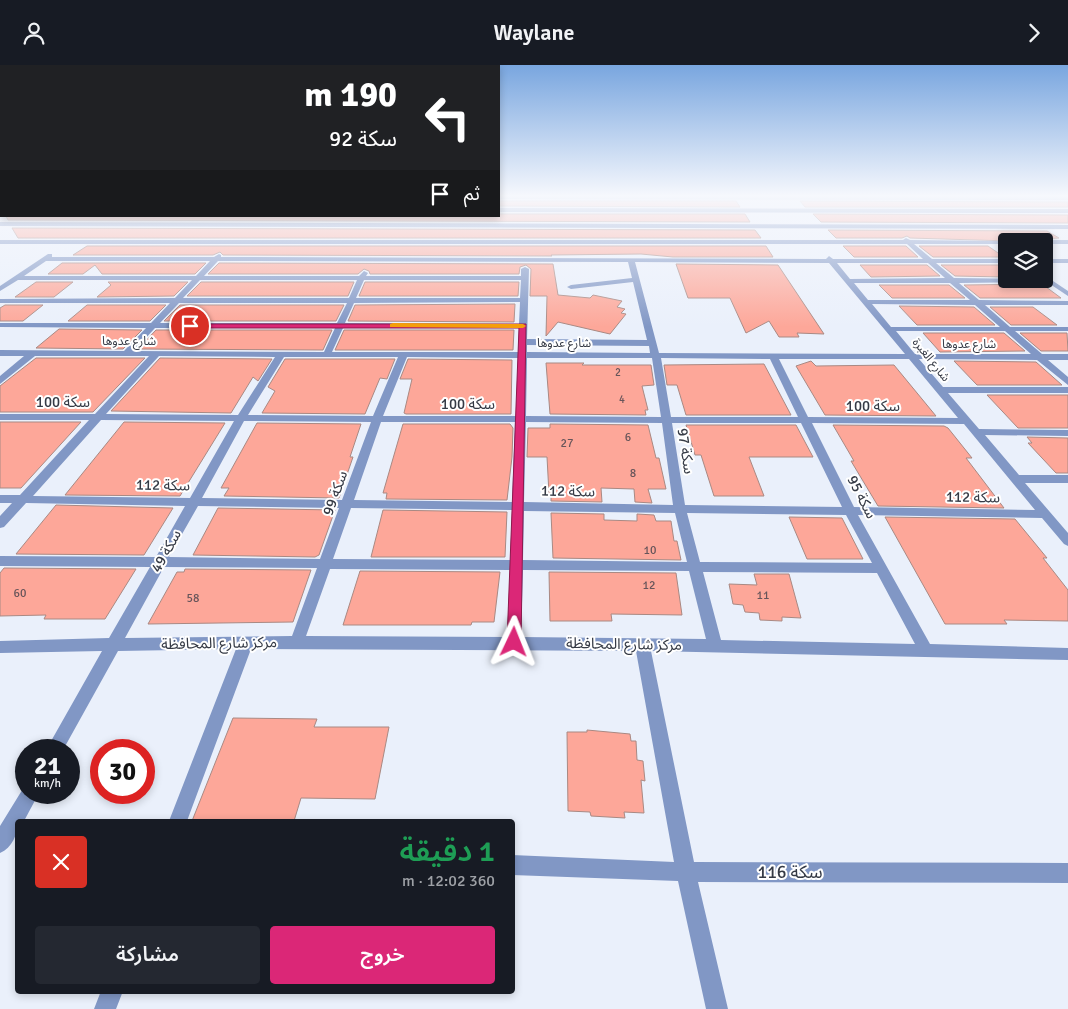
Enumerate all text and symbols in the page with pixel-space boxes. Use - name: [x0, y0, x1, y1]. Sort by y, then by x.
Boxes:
- icon: person: [20, 19, 48, 47]
- text: Waylane: [493, 19, 575, 46]
- icon: forward: [1020, 19, 1048, 47]
- text: 190 m: [304, 73, 397, 116]
- icon: left: [415, 85, 480, 150]
- text: سكة 92: [329, 125, 397, 152]
- icon: arrive: [426, 180, 454, 208]
- text: ثم: [464, 182, 480, 206]
- map controls: [998, 233, 1053, 288]
- button: layers: [998, 233, 1053, 288]
- pin: [169, 305, 211, 347]
- icon: arrive: [176, 312, 204, 340]
- street label: شارع عدوها: [102, 334, 156, 350]
- street label: شارع الغبرة: [908, 335, 953, 385]
- street label: شارع عدوها: [537, 336, 591, 352]
- street label: شارع عدوها: [942, 337, 996, 353]
- house number: 2: [615, 366, 621, 379]
- street label: سكة 100: [36, 393, 90, 411]
- house number: 4: [619, 393, 625, 406]
- street label: سكة 100: [441, 395, 495, 413]
- street label: سكة 100: [846, 397, 900, 415]
- street label: سكة 97: [673, 427, 699, 475]
- house number: 6: [625, 430, 631, 445]
- house number: 27: [561, 436, 573, 451]
- house number: 8: [630, 466, 636, 481]
- street label: سكة 99: [319, 468, 351, 518]
- street label: سكة 95: [843, 472, 881, 522]
- street label: سكة 112: [136, 476, 191, 494]
- street label: سكة 112: [541, 482, 596, 500]
- street label: سكة 112: [946, 488, 1001, 506]
- street label: سكة 49: [147, 526, 185, 576]
- house number: 10: [644, 543, 656, 558]
- house number: 12: [643, 578, 655, 593]
- house number: 60: [14, 586, 26, 601]
- house number: 11: [757, 588, 769, 603]
- house number: 58: [187, 591, 199, 606]
- position arrow: [487, 615, 539, 667]
- street label: مركز شارع المحافظة: [161, 633, 277, 656]
- street label: مركز شارع المحافظة: [566, 634, 682, 657]
- speed limit sign: 30: [90, 739, 155, 804]
- text: 21: [34, 750, 61, 781]
- text: km/h: [34, 776, 61, 791]
- text: 1 دقيقة: [399, 833, 495, 870]
- button: close: [35, 836, 87, 888]
- street label: سكة 116: [757, 861, 823, 883]
- text: 360 m · 12:02: [402, 871, 495, 891]
- button: مشاركة: [35, 926, 260, 984]
- button: خروج: [270, 926, 495, 984]

